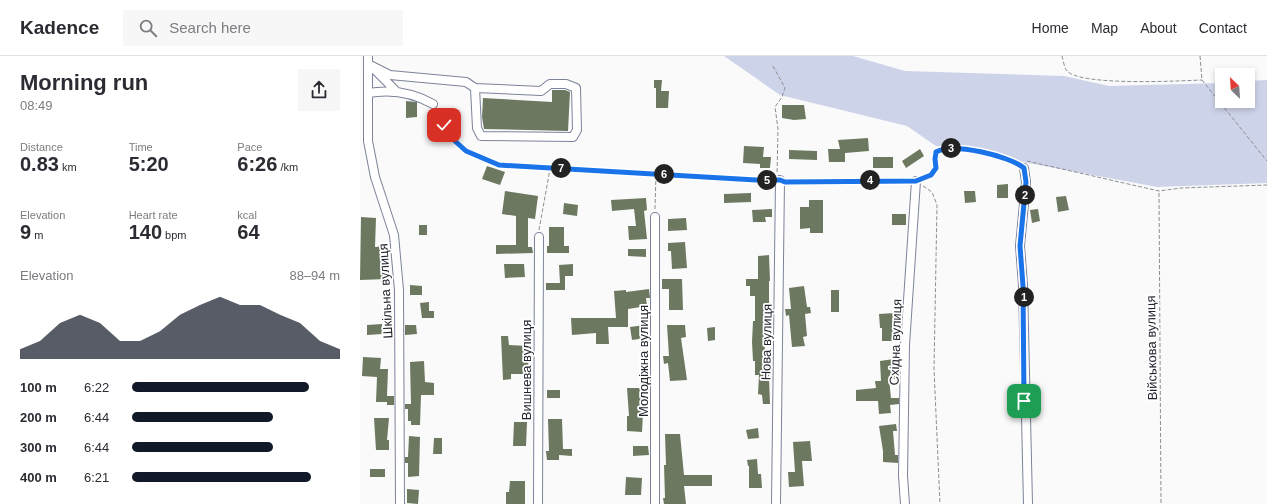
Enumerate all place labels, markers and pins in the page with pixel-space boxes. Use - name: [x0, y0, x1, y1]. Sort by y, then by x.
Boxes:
- pin: [427, 108, 461, 142]
- pin: 3: [941, 138, 961, 158]
- pin: 7: [551, 158, 571, 178]
- pin: 6: [654, 164, 674, 184]
- pin: 5: [757, 170, 777, 190]
- pin: 4: [860, 170, 880, 190]
- pin: 2: [1015, 185, 1035, 205]
- pin: 1: [1014, 287, 1034, 307]
- pin: [1007, 384, 1041, 418]

